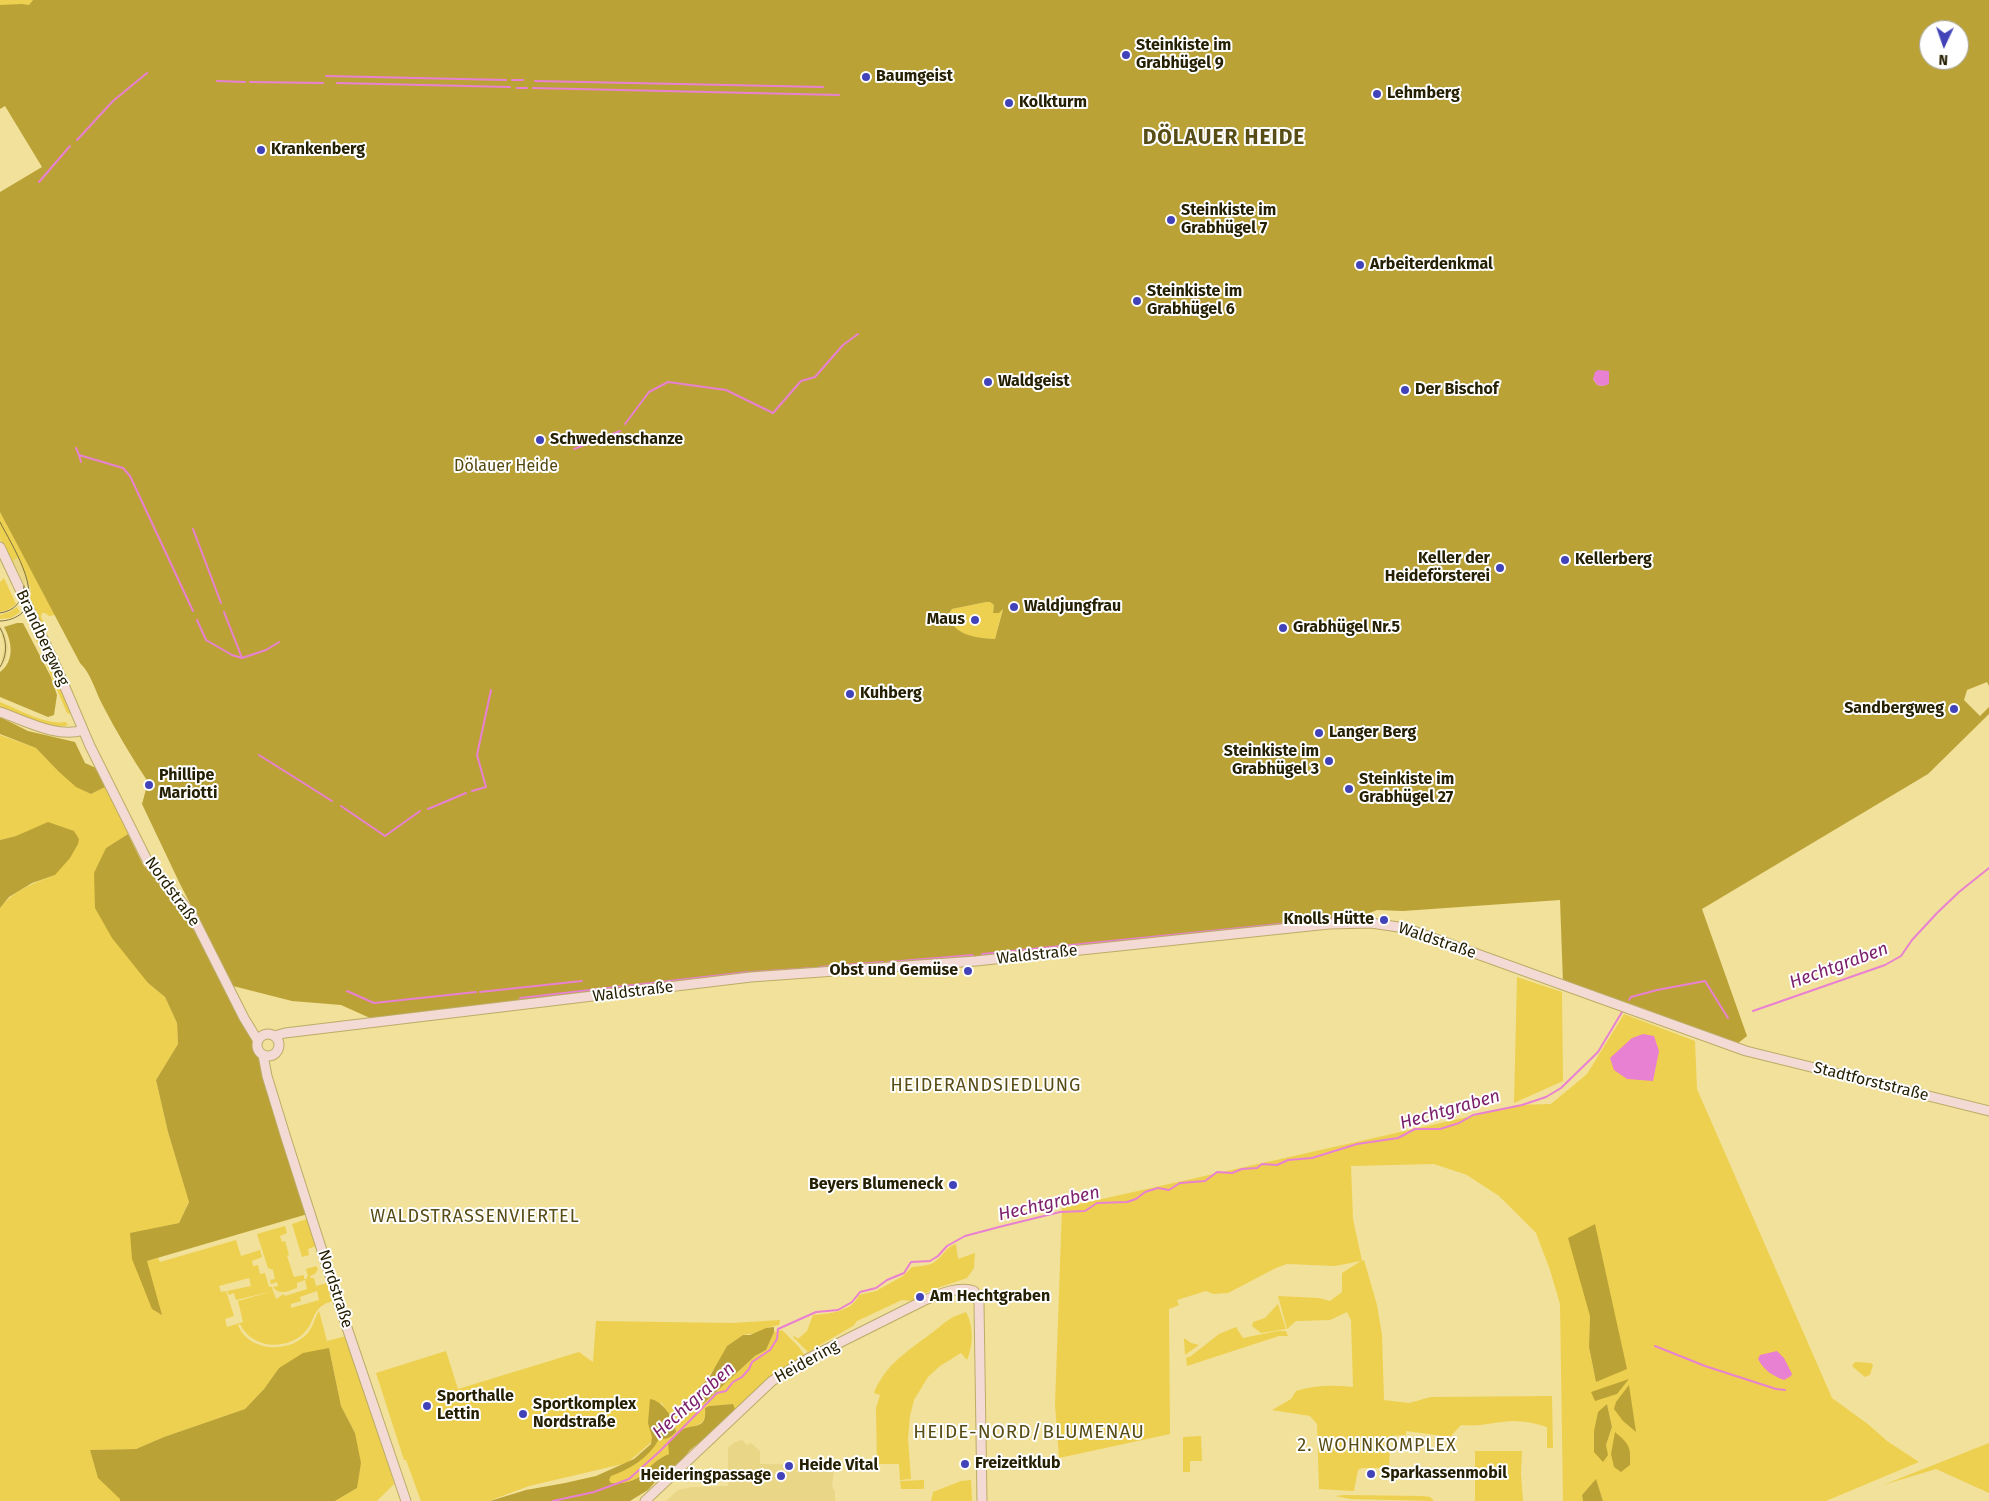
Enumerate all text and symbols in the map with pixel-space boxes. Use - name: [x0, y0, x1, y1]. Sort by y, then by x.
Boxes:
- north arrow: [1919, 20, 1969, 70]
- place label: Steinkiste im Grabhügel 9: [1136, 36, 1231, 74]
- marker: Steinkiste im Grabhügel 9: [1120, 49, 1132, 61]
- text: N: [1938, 51, 1948, 68]
- place label: Baumgeist: [876, 67, 953, 87]
- marker: Baumgeist: [860, 71, 872, 83]
- place label: Lehmberg: [1387, 84, 1460, 104]
- marker: Lehmberg: [1371, 88, 1383, 100]
- place label: Kolkturm: [1019, 93, 1087, 113]
- marker: Kolkturm: [1003, 97, 1015, 109]
- district label: DÖLAUER HEIDE: [1141, 125, 1307, 151]
- place label: Krankenberg: [271, 140, 365, 160]
- marker: Krankenberg: [255, 144, 267, 156]
- place label: Steinkiste im Grabhügel 7: [1181, 201, 1276, 239]
- marker: Steinkiste im Grabhügel 7: [1165, 214, 1177, 226]
- place label: Arbeiterdenkmal: [1370, 255, 1493, 275]
- marker: Arbeiterdenkmal: [1354, 259, 1366, 271]
- place label: Steinkiste im Grabhügel 6: [1147, 282, 1242, 320]
- marker: Steinkiste im Grabhügel 6: [1131, 295, 1143, 307]
- place label: Waldgeist: [998, 372, 1070, 392]
- marker: Waldgeist: [982, 376, 994, 388]
- place label: Der Bischof: [1415, 380, 1499, 400]
- marker: Der Bischof: [1399, 384, 1411, 396]
- place label: Schwedenschanze: [550, 430, 683, 450]
- marker: Schwedenschanze: [534, 434, 546, 446]
- park label: Dölauer Heide: [454, 457, 558, 477]
- place label: Keller der Heideförsterei: [1385, 549, 1490, 587]
- place label: Kellerberg: [1575, 550, 1652, 570]
- marker: Kellerberg: [1559, 554, 1571, 566]
- marker: Keller der Heideförsterei: [1494, 562, 1506, 574]
- street label: Brandbergweg: [11, 587, 73, 689]
- place label: Waldjungfrau: [1024, 597, 1121, 617]
- marker: Waldjungfrau: [1008, 601, 1020, 613]
- place label: Maus: [927, 610, 965, 630]
- marker: Maus: [969, 614, 981, 626]
- place label: Grabhügel Nr.5: [1293, 618, 1400, 638]
- marker: Grabhügel Nr.5: [1277, 622, 1289, 634]
- place label: Kuhberg: [860, 684, 922, 704]
- marker: Kuhberg: [844, 688, 856, 700]
- place label: Sandbergweg: [1844, 699, 1944, 719]
- marker: Sandbergweg: [1948, 703, 1960, 715]
- place label: Langer Berg: [1329, 723, 1416, 743]
- marker: Langer Berg: [1313, 727, 1325, 739]
- place label: Steinkiste im Grabhügel 3: [1224, 742, 1319, 780]
- marker: Steinkiste im Grabhügel 3: [1323, 755, 1335, 767]
- place label: Phillipe Mariotti: [159, 766, 217, 804]
- place label: Steinkiste im Grabhügel 27: [1359, 770, 1454, 808]
- marker: Phillipe Mariotti: [143, 779, 155, 791]
- marker: Steinkiste im Grabhügel 27: [1343, 783, 1355, 795]
- street label: Nordstraße: [140, 853, 204, 931]
- place label: Knolls Hütte: [1284, 910, 1374, 930]
- marker: Knolls Hütte: [1378, 914, 1390, 926]
- street label: Waldstraße: [1395, 919, 1479, 963]
- water label: Hechtgraben: [1787, 938, 1891, 994]
- street label: Waldstraße: [996, 941, 1078, 969]
- place label: Obst und Gemüse: [830, 961, 958, 981]
- marker: Obst und Gemüse: [962, 965, 974, 977]
- street label: Waldstraße: [592, 978, 674, 1006]
- street label: Stadtforststraße: [1811, 1058, 1931, 1106]
- district label: HEIDERANDSIEDLUNG: [888, 1075, 1084, 1097]
- water label: Hechtgraben: [1397, 1085, 1503, 1135]
- place label: Beyers Blumeneck: [809, 1175, 943, 1195]
- marker: Beyers Blumeneck: [947, 1179, 959, 1191]
- water label: Hechtgraben: [996, 1182, 1102, 1226]
- district label: WALDSTRASSENVIERTEL: [368, 1206, 582, 1228]
- street label: Nordstraße: [313, 1247, 357, 1331]
- place label: Am Hechtgraben: [930, 1287, 1050, 1307]
- marker: Am Hechtgraben: [914, 1291, 926, 1303]
- street label: Heidering: [771, 1336, 843, 1388]
- water label: Hechtgraben: [648, 1358, 740, 1444]
- place label: Sporthalle Lettin: [437, 1387, 514, 1425]
- place label: Sportkomplex Nordstraße: [533, 1395, 636, 1433]
- marker: Sporthalle Lettin: [421, 1400, 433, 1412]
- marker: Sportkomplex Nordstraße: [517, 1408, 529, 1420]
- district label: HEIDE-NORD/BLUMENAU: [911, 1422, 1147, 1444]
- district label: 2. WOHNKOMPLEX: [1296, 1435, 1458, 1457]
- place label: Freizeitklub: [975, 1454, 1061, 1474]
- place label: Heide Vital: [799, 1456, 878, 1476]
- marker: Freizeitklub: [959, 1458, 971, 1470]
- marker: Heide Vital: [783, 1460, 795, 1472]
- place label: Sparkassenmobil: [1381, 1464, 1507, 1484]
- place label: Heideringpassage: [641, 1466, 771, 1486]
- marker: Sparkassenmobil: [1365, 1468, 1377, 1480]
- marker: Heideringpassage: [775, 1470, 787, 1482]

